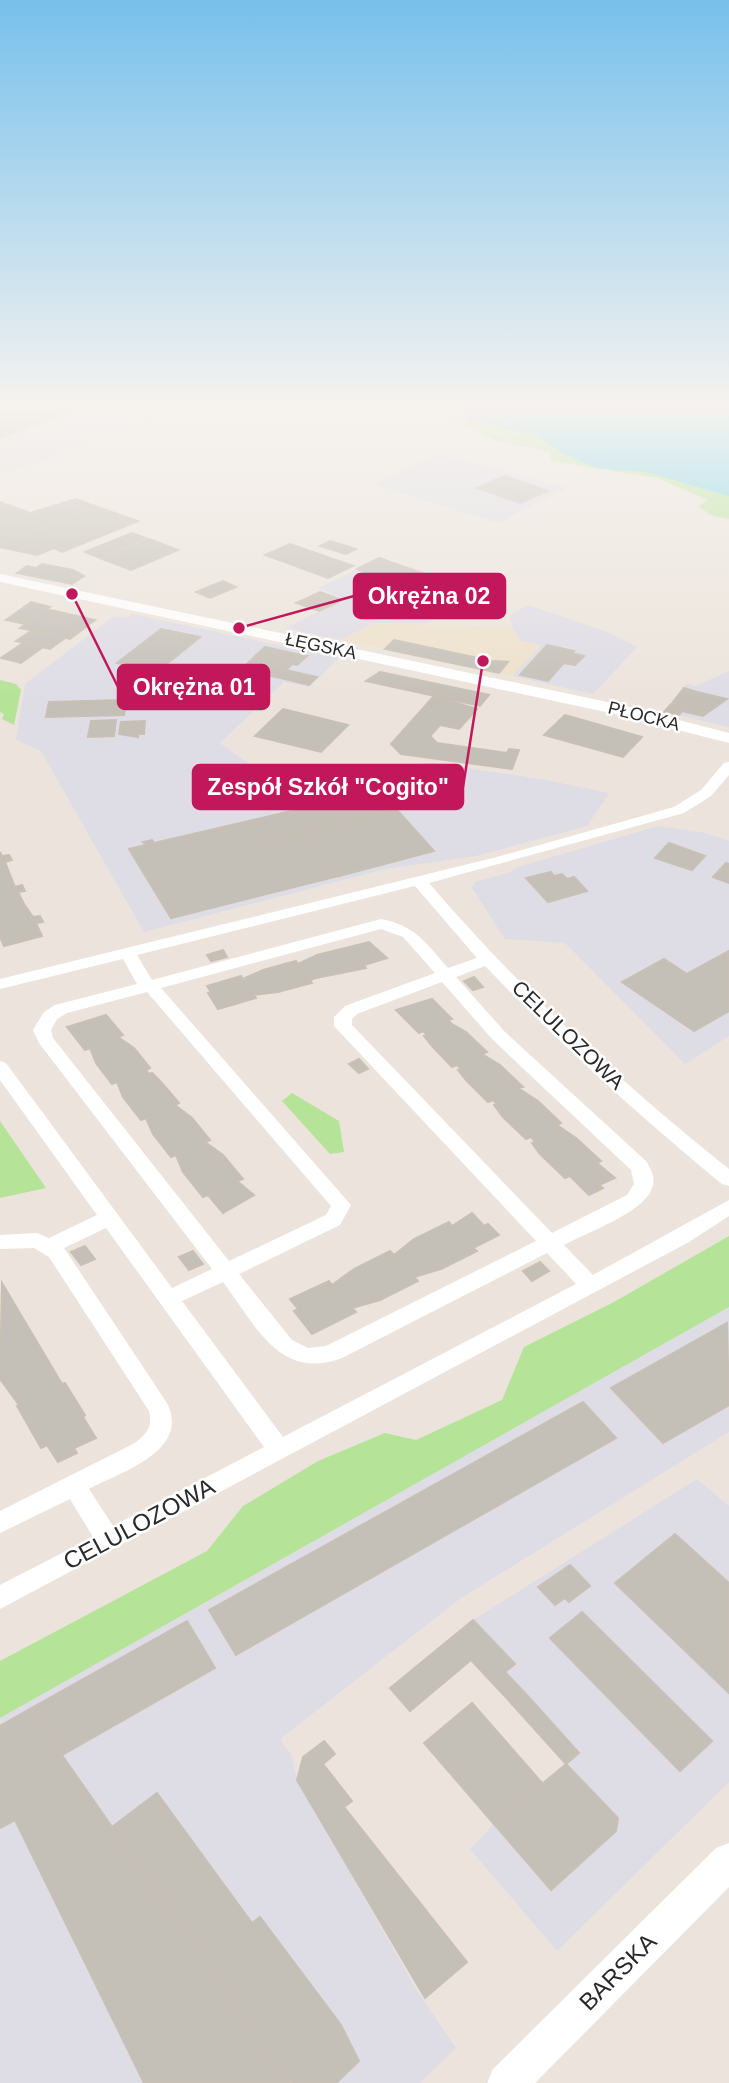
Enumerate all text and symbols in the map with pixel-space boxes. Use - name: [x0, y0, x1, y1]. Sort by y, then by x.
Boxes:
- callout: Okrężna 02: [354, 574, 505, 618]
- text: Okrężna 02: [368, 583, 490, 609]
- street label: ŁĘGSKA: [284, 629, 358, 663]
- callout: Okrężna 01: [118, 665, 269, 709]
- text: Okrężna 01: [133, 674, 256, 700]
- street label: PŁOCKA: [606, 697, 682, 735]
- callout: Zespół Szkół "Cogito": [193, 765, 463, 809]
- text: Zespół Szkół "Cogito": [207, 774, 449, 800]
- street label: CELULOZOWA: [508, 976, 629, 1094]
- street label: CELULOZOWA: [59, 1472, 219, 1575]
- street label: BARSKA: [574, 1928, 662, 2016]

